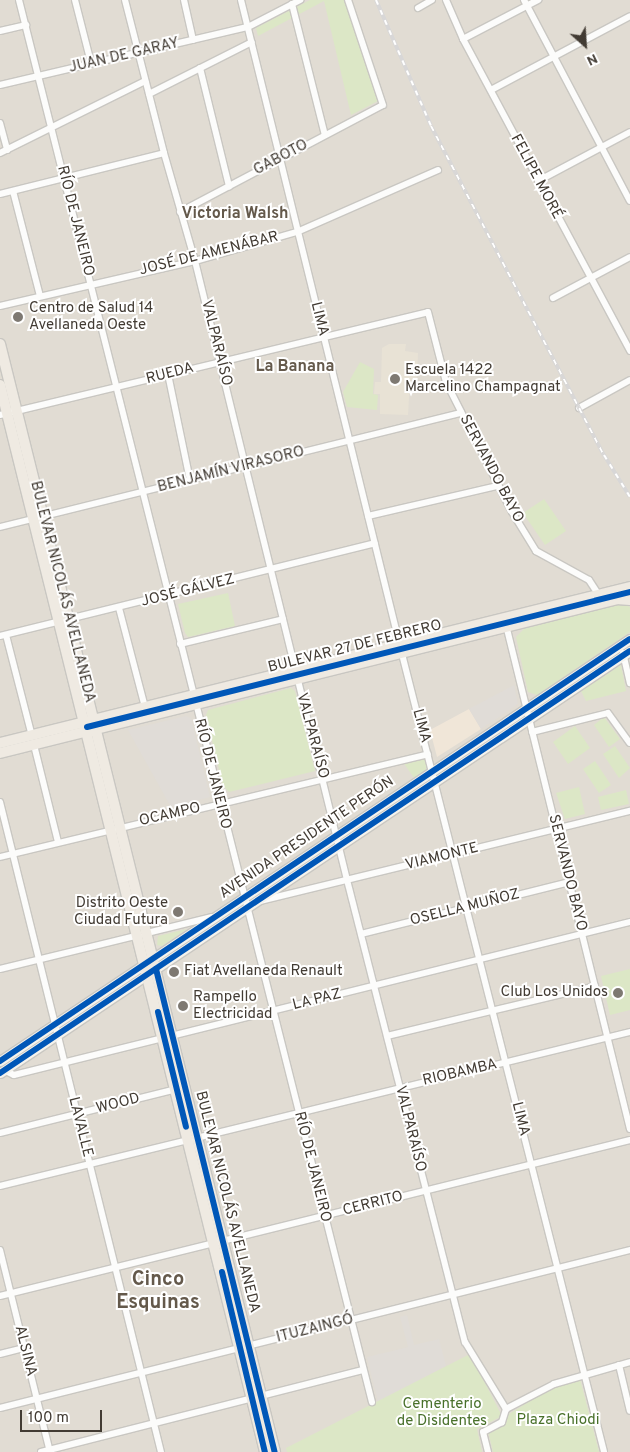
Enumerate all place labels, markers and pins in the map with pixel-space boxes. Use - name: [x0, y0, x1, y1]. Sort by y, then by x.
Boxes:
- place label: Centro de Salud 14 Avellaneda Oeste: [29, 299, 153, 334]
- marker: Centro de Salud 14 Avellaneda Oeste: [11, 310, 25, 324]
- place label: Escuela 1422 Marcelino Champagnat: [405, 361, 561, 396]
- marker: Escuela 1422 Marcelino Champagnat: [389, 373, 401, 385]
- place label: Distrito Oeste Ciudad Futura: [74, 894, 168, 929]
- marker: Distrito Oeste Ciudad Futura: [172, 906, 184, 918]
- place label: Fiat Avellaneda Renault: [184, 963, 343, 981]
- marker: Fiat Avellaneda Renault: [168, 966, 180, 978]
- place label: Club Los Unidos: [501, 984, 608, 1002]
- marker: Club Los Unidos: [612, 987, 624, 999]
- place label: Rampello Electricidad: [193, 988, 273, 1023]
- marker: Rampello Electricidad: [177, 1000, 189, 1012]

